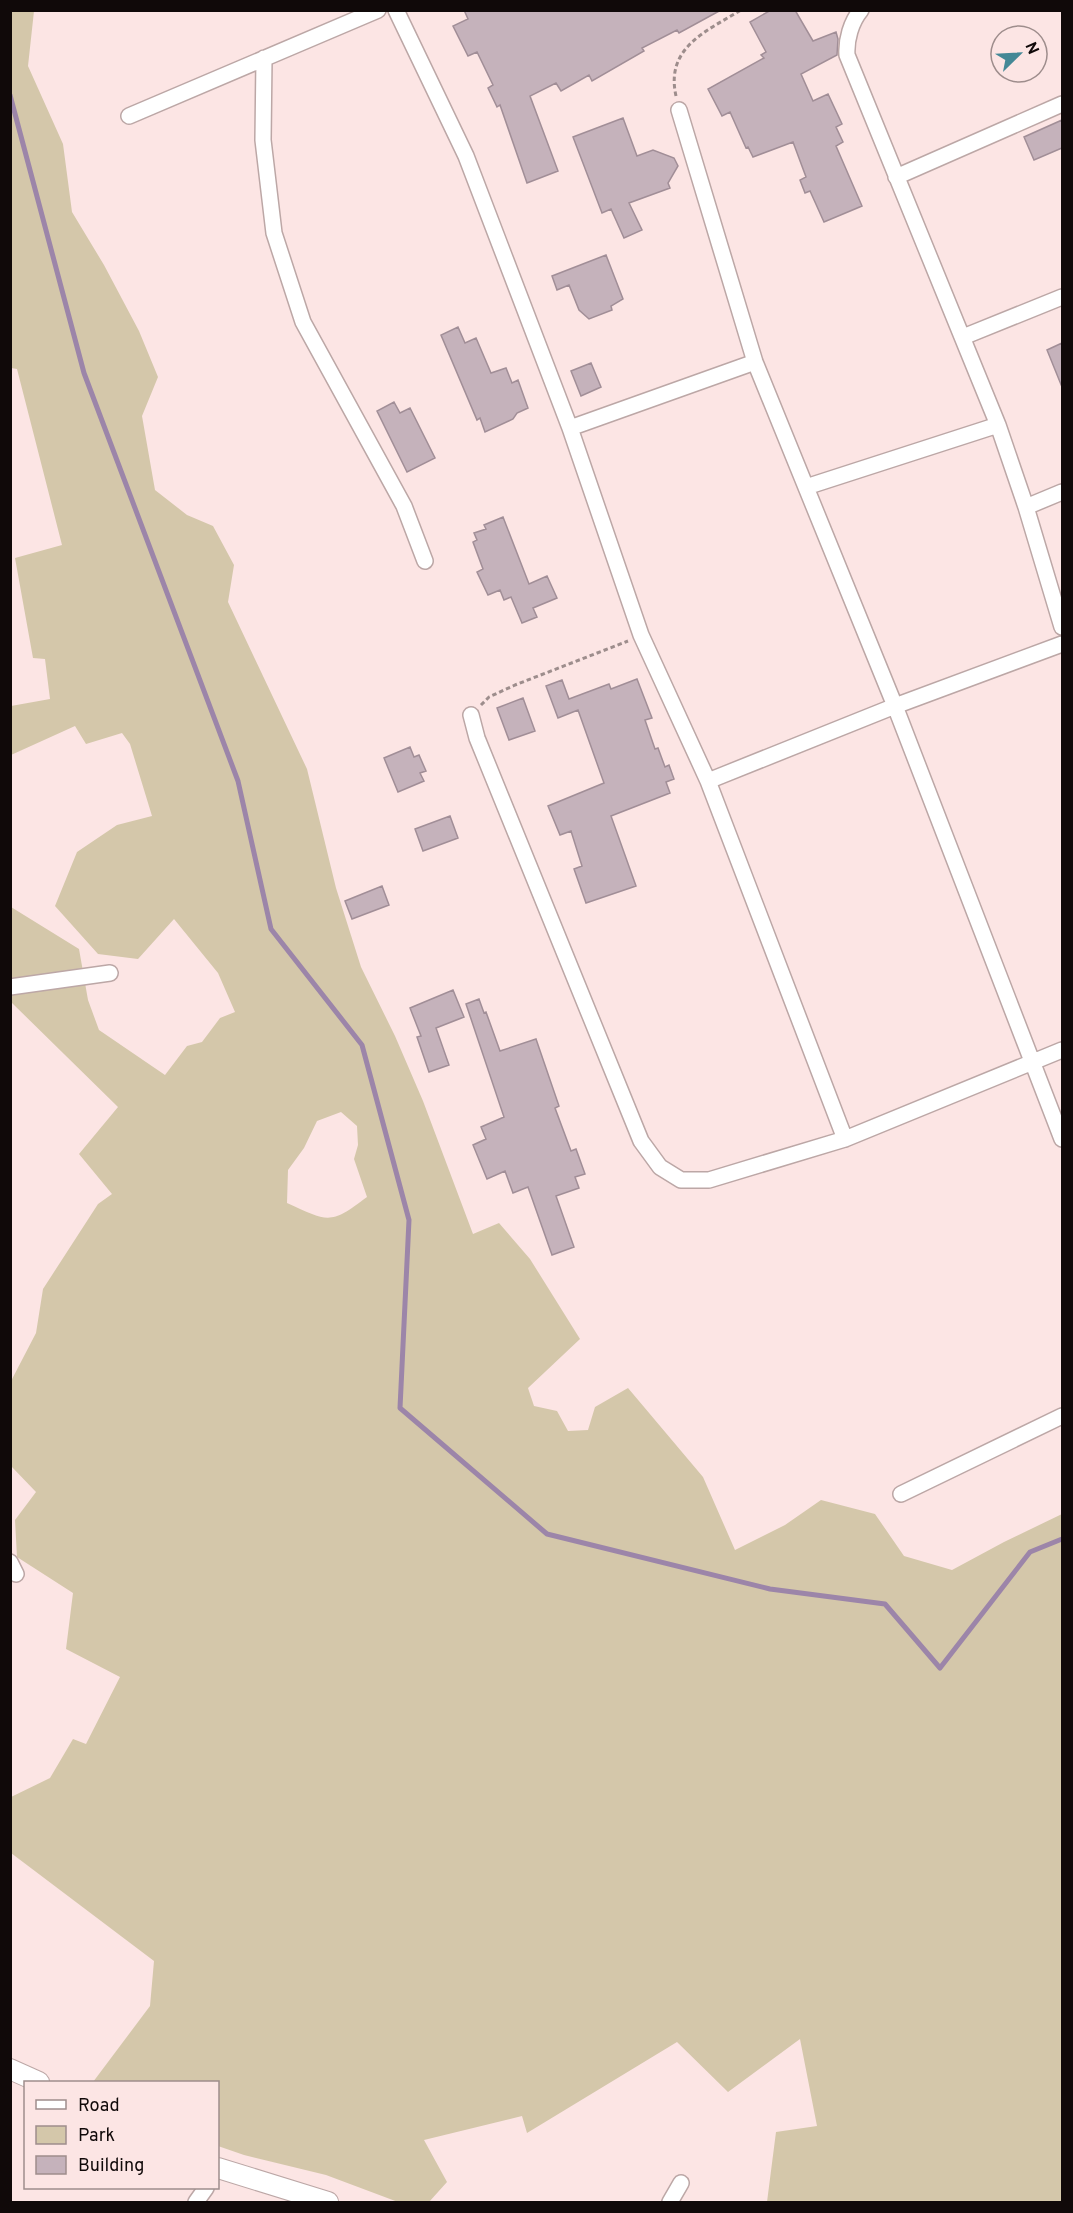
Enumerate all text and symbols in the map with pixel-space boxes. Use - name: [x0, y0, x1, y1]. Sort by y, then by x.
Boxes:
- north arrow: [989, 24, 1049, 84]
- text: N: [1019, 39, 1042, 58]
- legend: [24, 2081, 219, 2189]
- text: Road: [78, 2095, 120, 2118]
- text: Park: [78, 2125, 115, 2148]
- text: Building: [78, 2155, 144, 2178]

